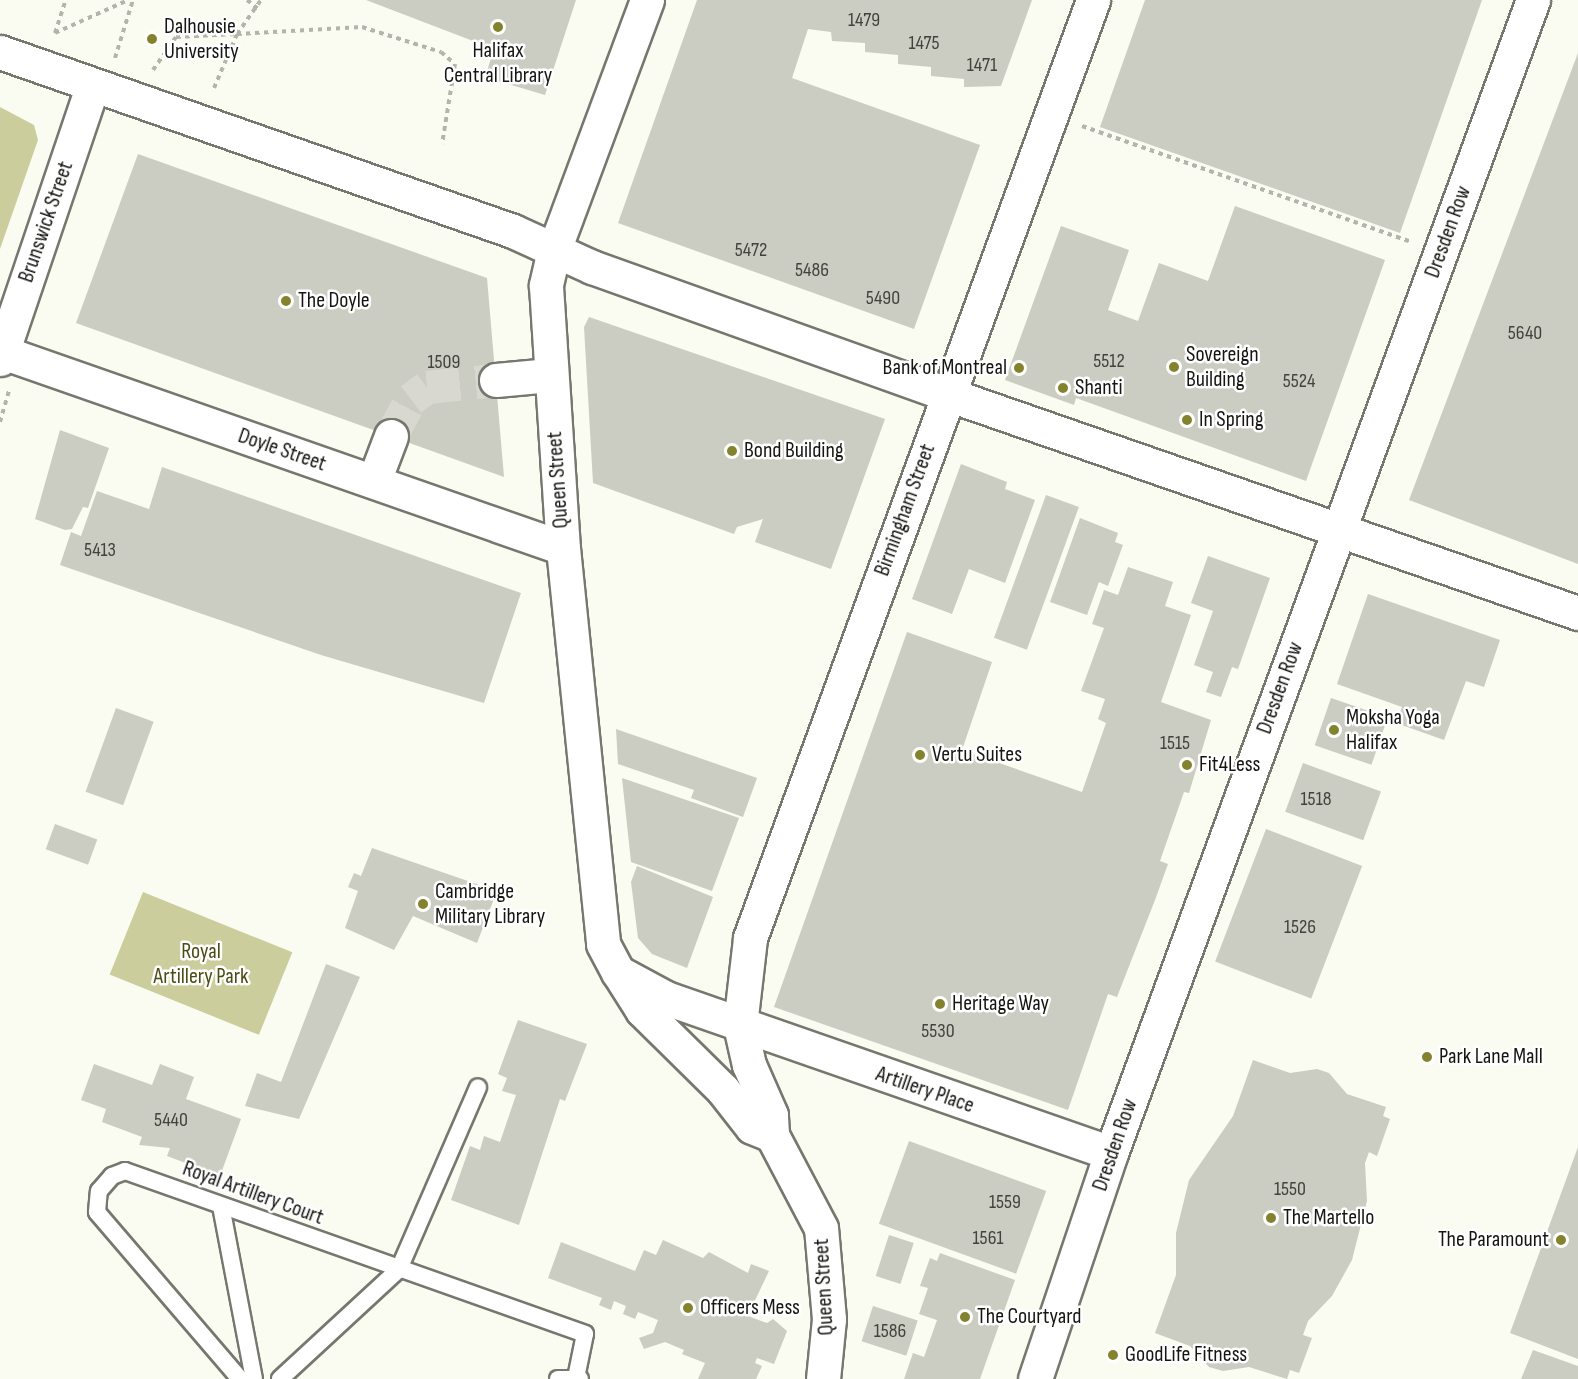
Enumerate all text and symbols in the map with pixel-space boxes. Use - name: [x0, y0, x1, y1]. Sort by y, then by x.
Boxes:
- house number: 1479: [848, 8, 880, 32]
- place label: Dalhousie University: [164, 13, 239, 64]
- marker: Halifax Central Library: [491, 20, 505, 34]
- house number: 1475: [908, 31, 940, 55]
- marker: Dalhousie University: [145, 32, 159, 46]
- place label: Halifax Central Library: [444, 37, 552, 88]
- house number: 1471: [967, 53, 997, 77]
- street label: Brunswick Street: [13, 158, 79, 286]
- street label: Dresden Row: [1419, 183, 1477, 281]
- house number: 5472: [735, 238, 767, 262]
- house number: 5486: [795, 258, 829, 282]
- house number: 5490: [866, 286, 900, 310]
- place label: The Doyle: [298, 288, 370, 314]
- marker: The Doyle: [279, 294, 293, 308]
- house number: 5640: [1508, 321, 1542, 345]
- place label: Sovereign Building: [1186, 341, 1259, 392]
- house number: 5512: [1093, 349, 1125, 373]
- house number: 1509: [428, 350, 460, 374]
- place label: Bank of Montreal: [883, 355, 1007, 381]
- marker: Sovereign Building: [1167, 360, 1181, 374]
- marker: Bank of Montreal: [1012, 361, 1026, 375]
- house number: 5524: [1283, 369, 1315, 393]
- place label: Shanti: [1075, 375, 1123, 401]
- marker: Shanti: [1056, 381, 1070, 395]
- place label: In Spring: [1199, 407, 1263, 433]
- marker: In Spring: [1180, 413, 1194, 427]
- street label: Doyle Street: [235, 423, 329, 477]
- street label: Queen Street: [541, 431, 575, 529]
- place label: Bond Building: [744, 438, 844, 464]
- street label: Birmingham Street: [869, 440, 941, 580]
- marker: Bond Building: [725, 444, 739, 458]
- house number: 5413: [84, 538, 116, 562]
- street label: Dresden Row: [1251, 639, 1309, 737]
- place label: Moksha Yoga Halifax: [1346, 704, 1440, 756]
- marker: Moksha Yoga Halifax: [1327, 723, 1341, 737]
- house number: 1515: [1160, 731, 1190, 755]
- place label: Vertu Suites: [932, 742, 1022, 768]
- marker: Vertu Suites: [913, 748, 927, 762]
- place label: Fit4Less: [1199, 752, 1260, 778]
- marker: Fit4Less: [1180, 758, 1194, 772]
- house number: 1518: [1301, 787, 1331, 811]
- place label: Cambridge Military Library: [435, 878, 545, 930]
- marker: Cambridge Military Library: [416, 897, 430, 911]
- house number: 1526: [1284, 915, 1316, 939]
- park label: Royal Artillery Park: [154, 938, 248, 990]
- place label: Heritage Way: [952, 991, 1049, 1017]
- marker: Heritage Way: [933, 997, 947, 1011]
- house number: 5530: [921, 1019, 955, 1043]
- place label: Park Lane Mall: [1439, 1044, 1543, 1070]
- marker: Park Lane Mall: [1420, 1050, 1434, 1064]
- street label: Artillery Place: [872, 1061, 978, 1119]
- street label: Dresden Row: [1087, 1095, 1143, 1195]
- house number: 5440: [154, 1108, 188, 1132]
- street label: Royal Artillery Court: [179, 1155, 327, 1231]
- house number: 1550: [1274, 1177, 1306, 1201]
- house number: 1559: [989, 1190, 1021, 1214]
- place label: The Martello: [1283, 1205, 1374, 1231]
- marker: The Martello: [1264, 1211, 1278, 1225]
- house number: 1561: [973, 1226, 1003, 1250]
- place label: The Paramount: [1438, 1227, 1549, 1253]
- marker: The Paramount: [1554, 1233, 1568, 1247]
- street label: Queen Street: [808, 1238, 840, 1336]
- place label: Officers Mess: [700, 1295, 800, 1321]
- marker: Officers Mess: [681, 1301, 695, 1315]
- place label: The Courtyard: [977, 1304, 1081, 1330]
- marker: The Courtyard: [958, 1310, 972, 1324]
- house number: 1586: [874, 1319, 906, 1343]
- place label: GoodLife Fitness: [1125, 1342, 1247, 1368]
- marker: GoodLife Fitness: [1106, 1348, 1120, 1362]

